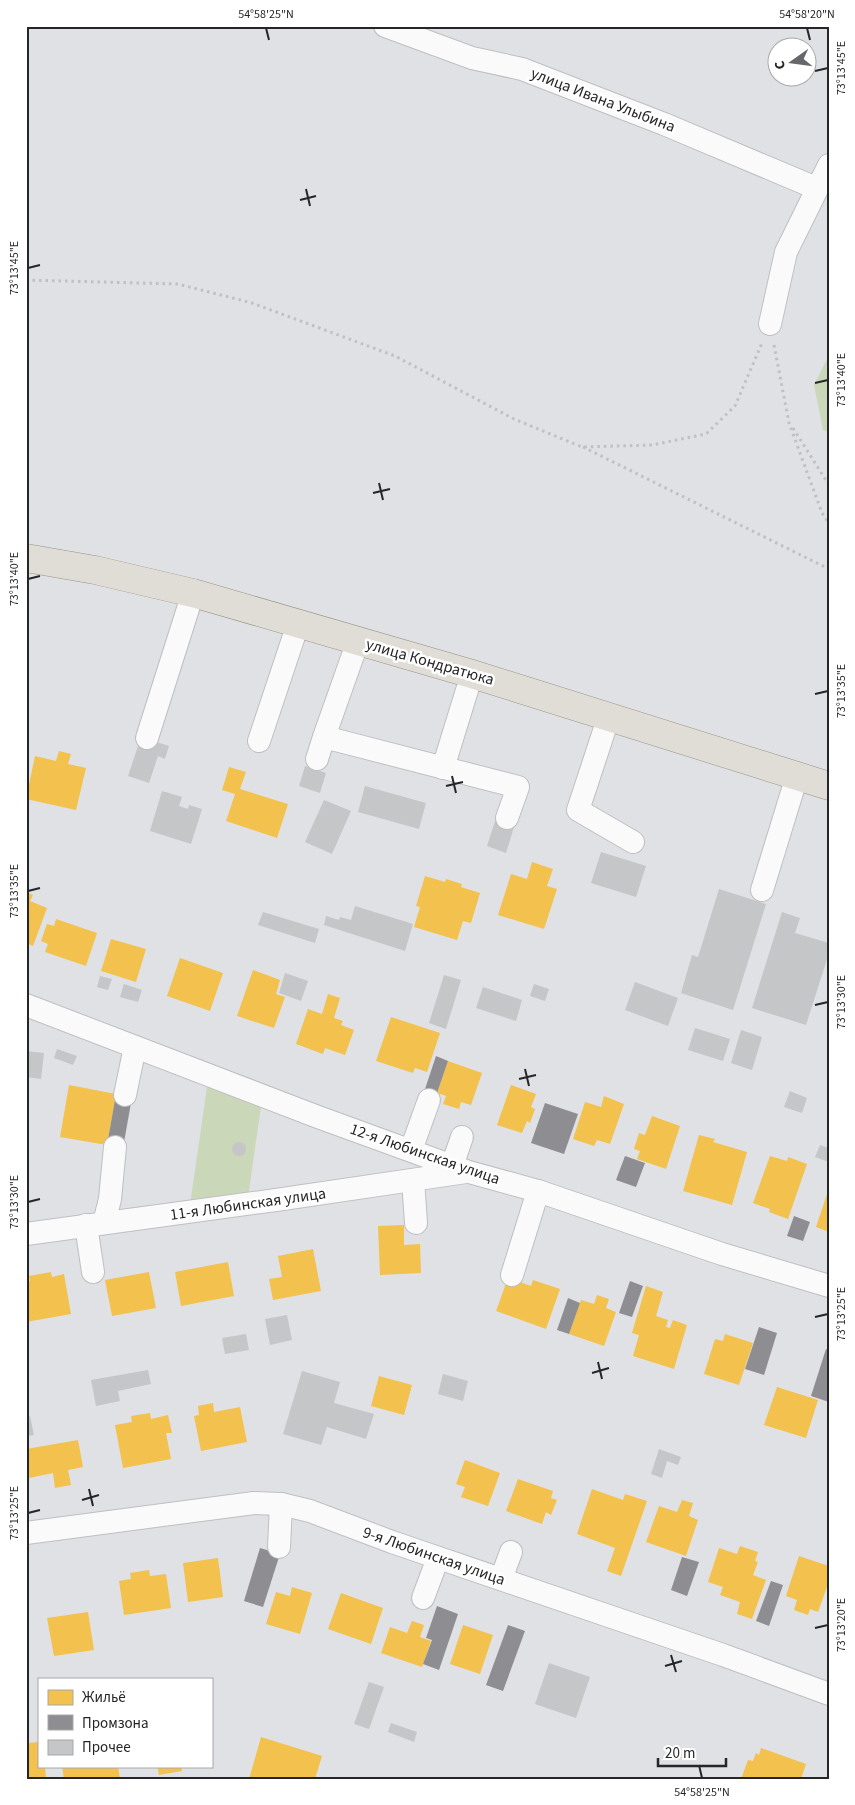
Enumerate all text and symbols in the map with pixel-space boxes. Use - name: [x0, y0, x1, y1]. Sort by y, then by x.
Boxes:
- text: 54°58'25"N: [238, 6, 294, 23]
- text: 54°58'20"N: [779, 6, 835, 23]
- north arrow: [768, 38, 818, 88]
- text: 73°13'45"E: [833, 41, 850, 95]
- text: С: [770, 59, 791, 71]
- street label: улица Ивана Улыбина: [528, 62, 678, 138]
- text: 73°13'45"E: [6, 241, 23, 295]
- text: 73°13'40"E: [833, 353, 850, 407]
- text: 73°13'40"E: [6, 552, 23, 606]
- street label: улица Кондратюка: [363, 633, 497, 691]
- text: 73°13'35"E: [833, 664, 850, 718]
- text: 73°13'35"E: [6, 864, 23, 918]
- text: 73°13'30"E: [833, 975, 850, 1029]
- street label: 12-я Любинская улица: [347, 1118, 503, 1190]
- text: 73°13'30"E: [6, 1175, 23, 1229]
- street label: 11-я Любинская улица: [169, 1182, 327, 1226]
- text: 73°13'25"E: [833, 1287, 850, 1341]
- text: 73°13'25"E: [6, 1486, 23, 1540]
- street label: 9-я Любинская улица: [360, 1521, 508, 1591]
- text: 73°13'20"E: [833, 1598, 850, 1652]
- legend: [38, 1678, 212, 1768]
- text: Жильё: [82, 1687, 126, 1708]
- text: Промзона: [82, 1713, 149, 1734]
- scale bar: [658, 1735, 725, 1767]
- text: Прочее: [82, 1737, 131, 1758]
- text: 20 m: [665, 1743, 695, 1764]
- text: 54°58'25"N: [674, 1784, 730, 1801]

